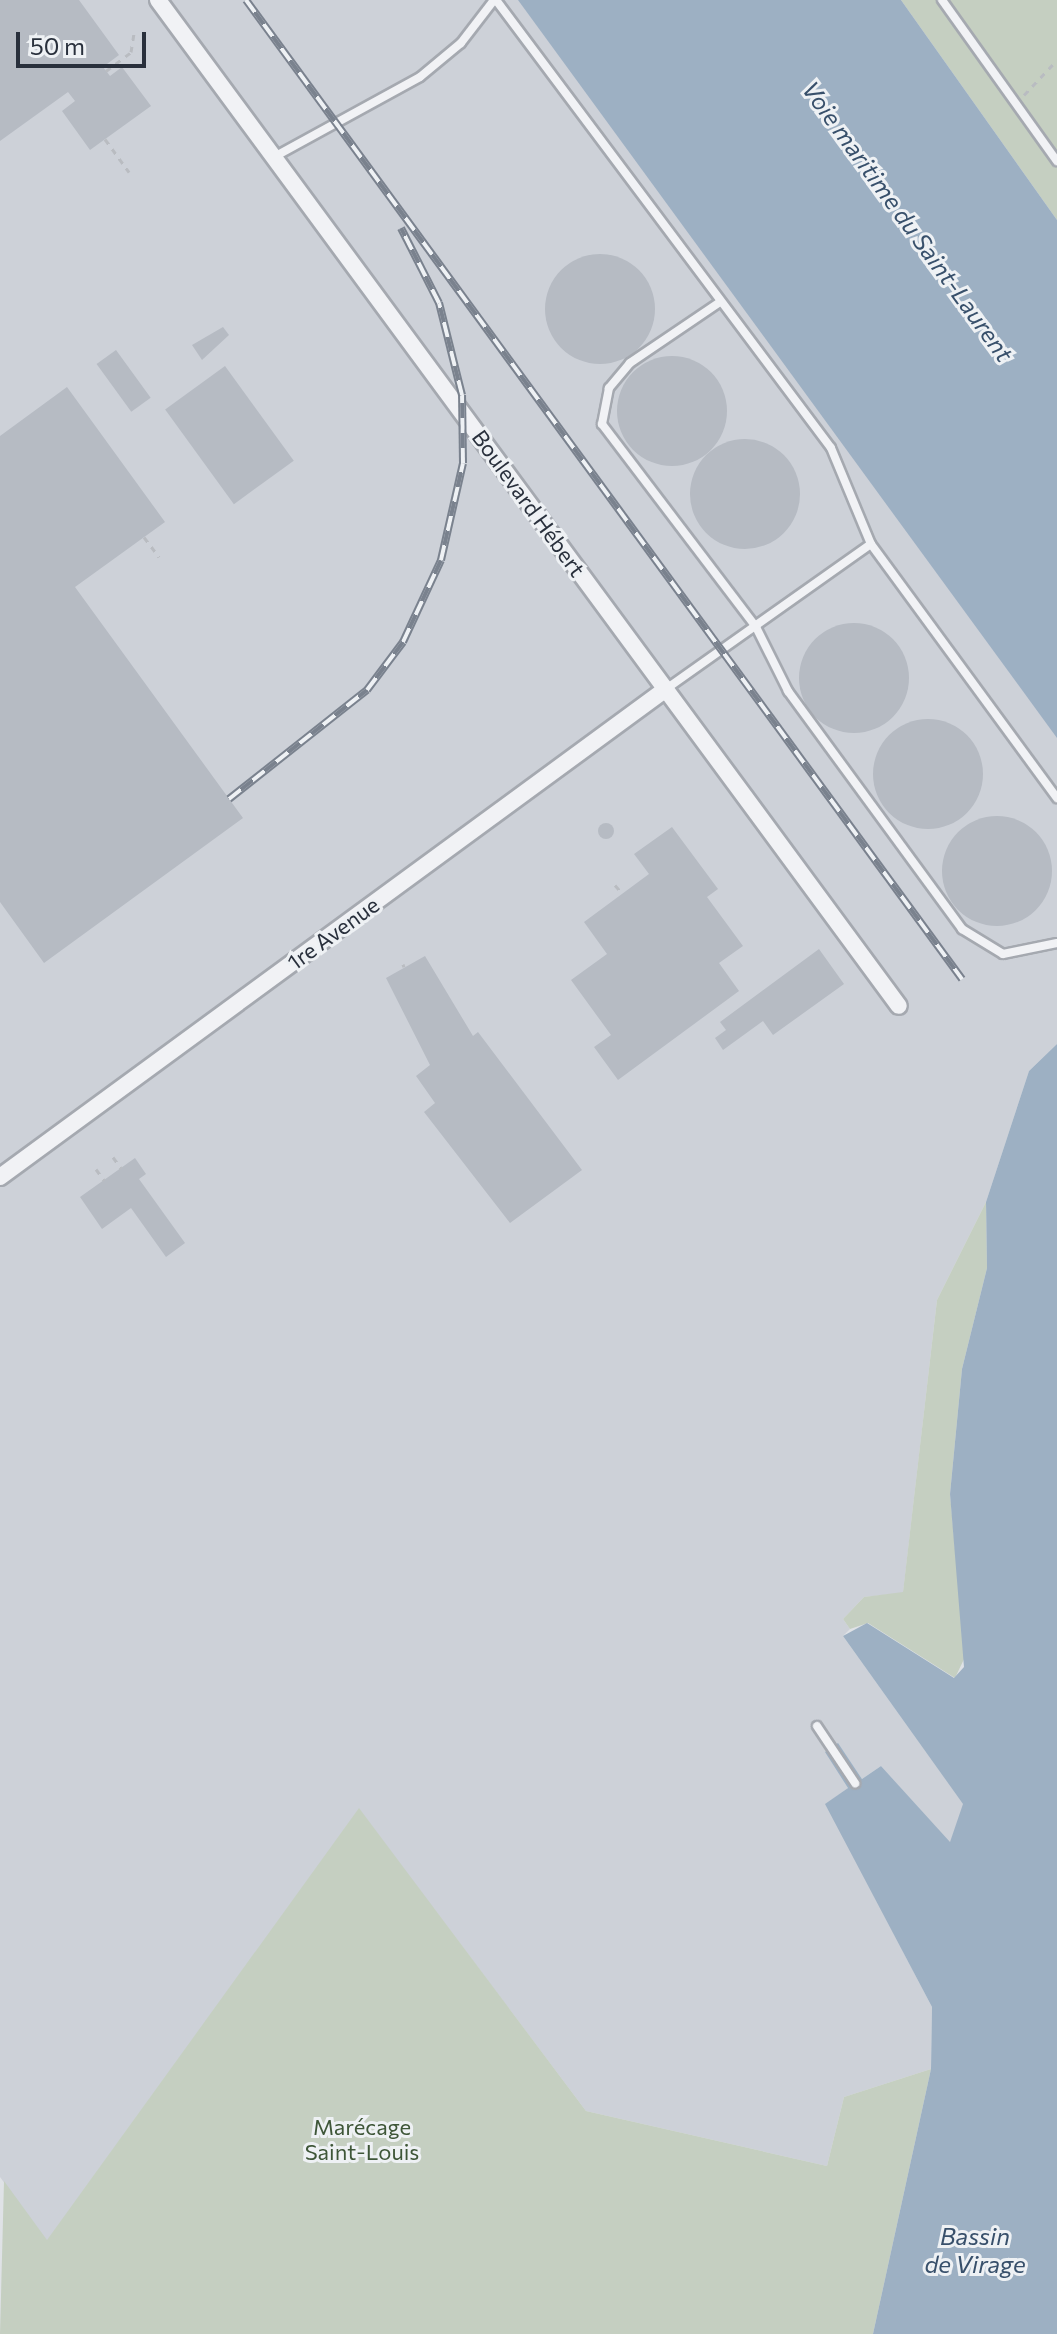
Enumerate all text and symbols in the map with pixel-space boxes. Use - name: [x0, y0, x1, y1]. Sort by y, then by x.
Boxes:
- scale bar: [20, 16, 150, 66]
- text: 50 m: [30, 31, 85, 60]
- water label: Voie maritime du Saint-Laurent: [796, 75, 1020, 367]
- street label: Boulevard Hébert: [467, 424, 591, 582]
- street label: 1re Avenue: [282, 891, 384, 975]
- park label: Marécage Saint-Louis: [305, 2113, 419, 2164]
- water label: Bassin de Virage: [924, 2222, 1026, 2278]

